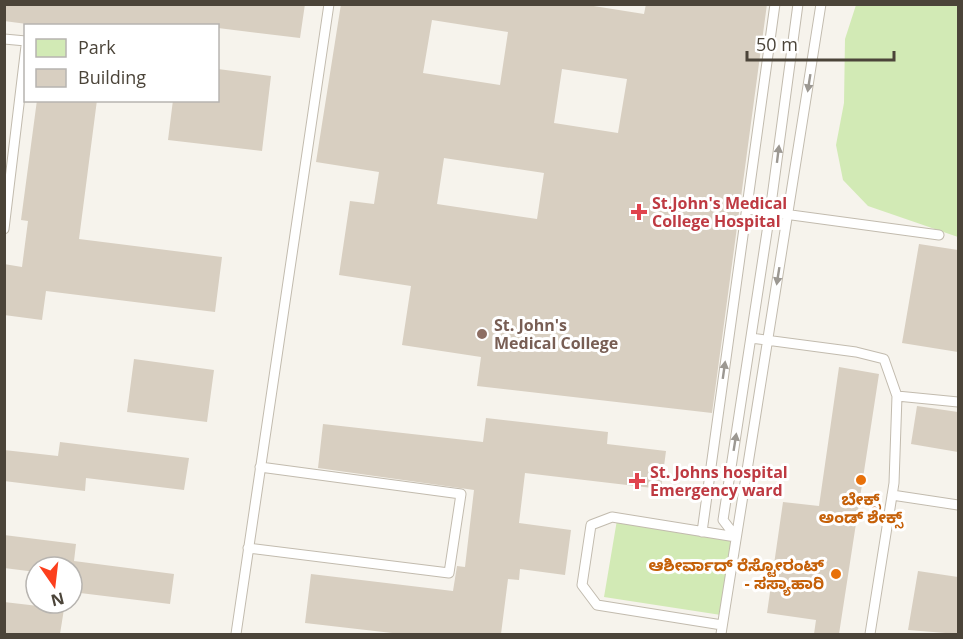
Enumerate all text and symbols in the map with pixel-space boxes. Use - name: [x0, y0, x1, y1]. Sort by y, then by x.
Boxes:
- legend: [24, 24, 219, 102]
- scale bar: [747, 24, 894, 62]
- text: 50 m: [756, 32, 798, 56]
- text: Park: [78, 35, 116, 59]
- text: Building: [78, 65, 146, 89]
- one-way arrow: [804, 74, 813, 93]
- one-way arrow: [773, 144, 783, 163]
- place label: St.John's Medical College Hospital: [652, 192, 787, 232]
- marker: St.John's Medical College Hospital: [630, 203, 648, 221]
- one-way arrow: [773, 266, 782, 285]
- place label: St. John's Medical College: [494, 314, 618, 354]
- marker: St. John's Medical College: [475, 327, 489, 341]
- one-way arrow: [720, 360, 729, 379]
- one-way arrow: [730, 432, 739, 451]
- place label: St. Johns hospital Emergency ward: [650, 461, 788, 501]
- marker: St. Johns hospital Emergency ward: [628, 472, 646, 490]
- marker: ಬೇಕ್ಸ್ ಅಂಡ್ ಶೇಕ್ಸ್: [854, 473, 868, 487]
- place label: ಬೇಕ್ಸ್ ಅಂಡ್ ಶೇಕ್ಸ್: [819, 488, 904, 529]
- place label: ಆಶೀರ್ವಾದ್ ರೆಸ್ಟೋರಂಟ್ - ಸಸ್ಯಾಹಾರಿ: [649, 554, 825, 596]
- north arrow: [24, 555, 84, 615]
- marker: ಆಶೀರ್ವಾದ್ ರೆಸ್ಟೋರಂಟ್ - ಸಸ್ಯಾಹಾರಿ: [829, 567, 843, 581]
- text: N: [49, 587, 67, 612]

